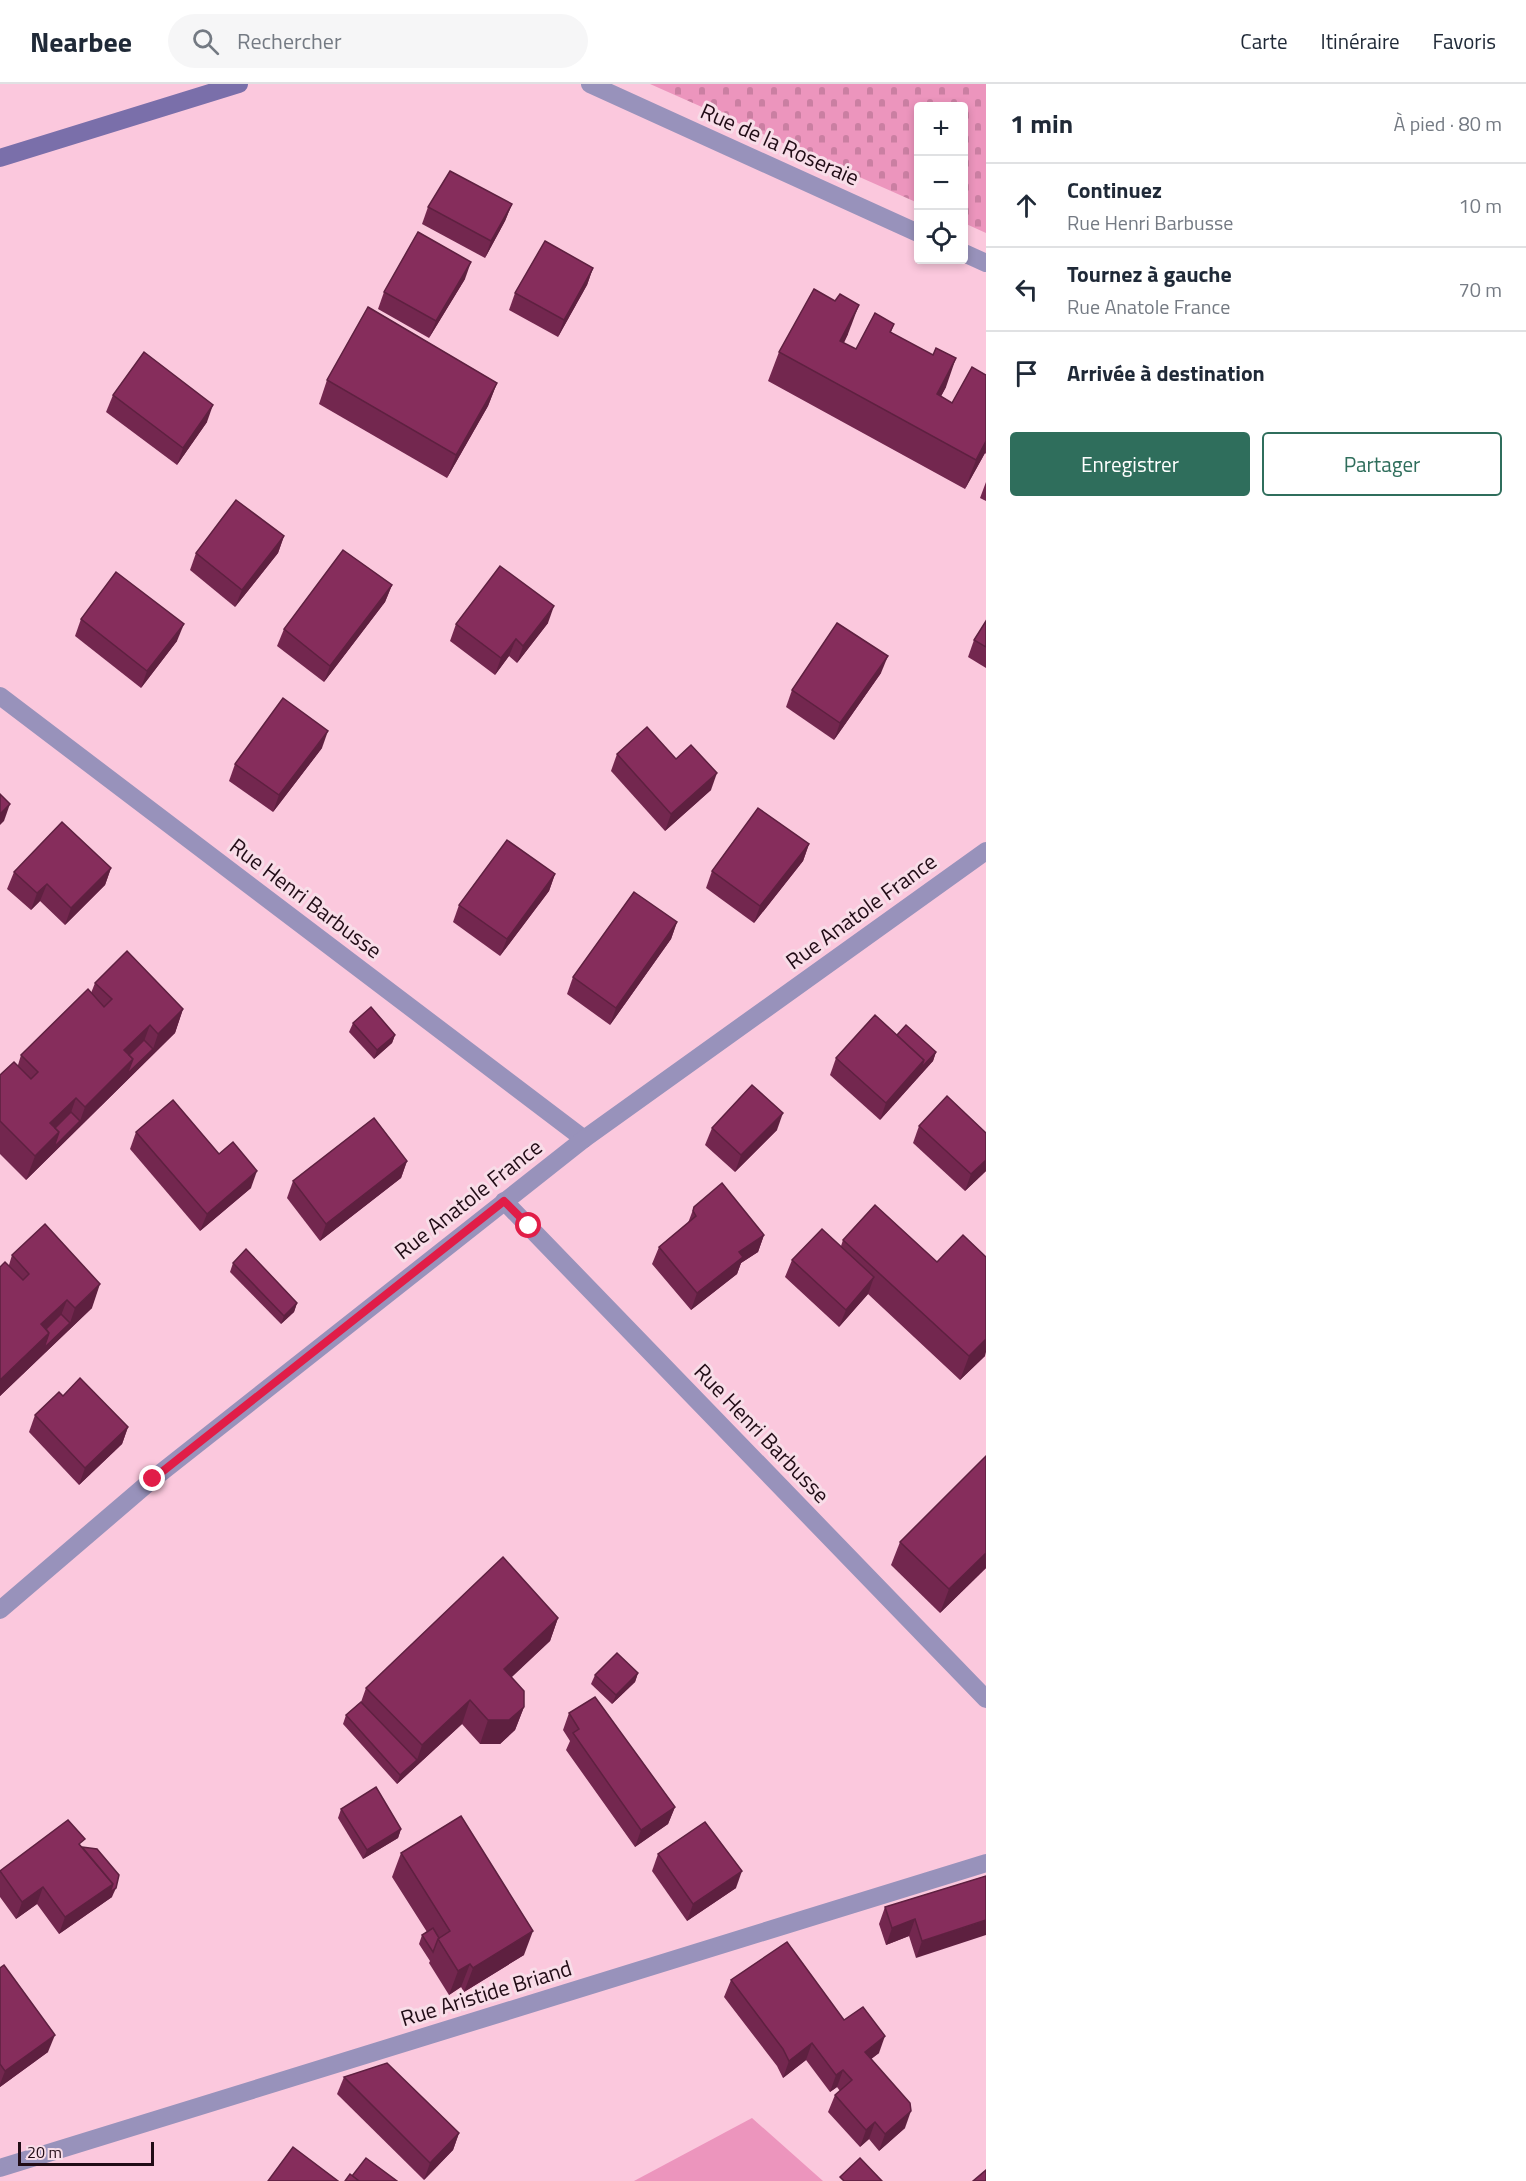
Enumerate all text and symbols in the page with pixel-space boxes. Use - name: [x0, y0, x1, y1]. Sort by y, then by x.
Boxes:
- search box: [168, 14, 588, 68]
- text: Nearbee: [30, 20, 132, 63]
- text: Rechercher: [237, 24, 342, 58]
- icon: search: [189, 25, 222, 58]
- text: Carte: [1240, 25, 1288, 57]
- text: Itinéraire: [1321, 25, 1400, 57]
- text: Favoris: [1433, 25, 1496, 57]
- street label: Rue de la Roseraie: [695, 94, 865, 194]
- map controls: [914, 102, 968, 264]
- button: +: [914, 102, 968, 156]
- text: 1 min: [1010, 104, 1073, 143]
- text: À pied · 80 m: [1393, 108, 1502, 139]
- button: −: [914, 156, 968, 210]
- text: Continuez: [1067, 173, 1162, 207]
- icon: ahead: [1010, 189, 1043, 222]
- text: 10 m: [1458, 190, 1502, 221]
- text: Rue Henri Barbusse: [1067, 207, 1233, 238]
- button: locate: [914, 210, 968, 264]
- text: Tournez à gauche: [1067, 257, 1232, 291]
- icon: left: [1010, 273, 1043, 306]
- text: 70 m: [1458, 274, 1502, 305]
- text: Rue Anatole France: [1067, 291, 1230, 322]
- text: Arrivée à destination: [1067, 356, 1265, 390]
- icon: arrive: [1010, 357, 1043, 390]
- button: Enregistrer: [1010, 432, 1250, 496]
- button: Partager: [1262, 432, 1502, 496]
- street label: Rue Henri Barbusse: [223, 829, 389, 967]
- street label: Rue Anatole France: [778, 844, 944, 978]
- street label: Rue Anatole France: [387, 1130, 549, 1268]
- route start: [515, 1212, 541, 1238]
- street label: Rue Henri Barbusse: [686, 1355, 838, 1511]
- route end: [139, 1465, 165, 1491]
- street label: Rue Aristide Briand: [396, 1951, 576, 2035]
- scale bar: [18, 2139, 154, 2166]
- text: 20 m: [27, 2140, 62, 2164]

